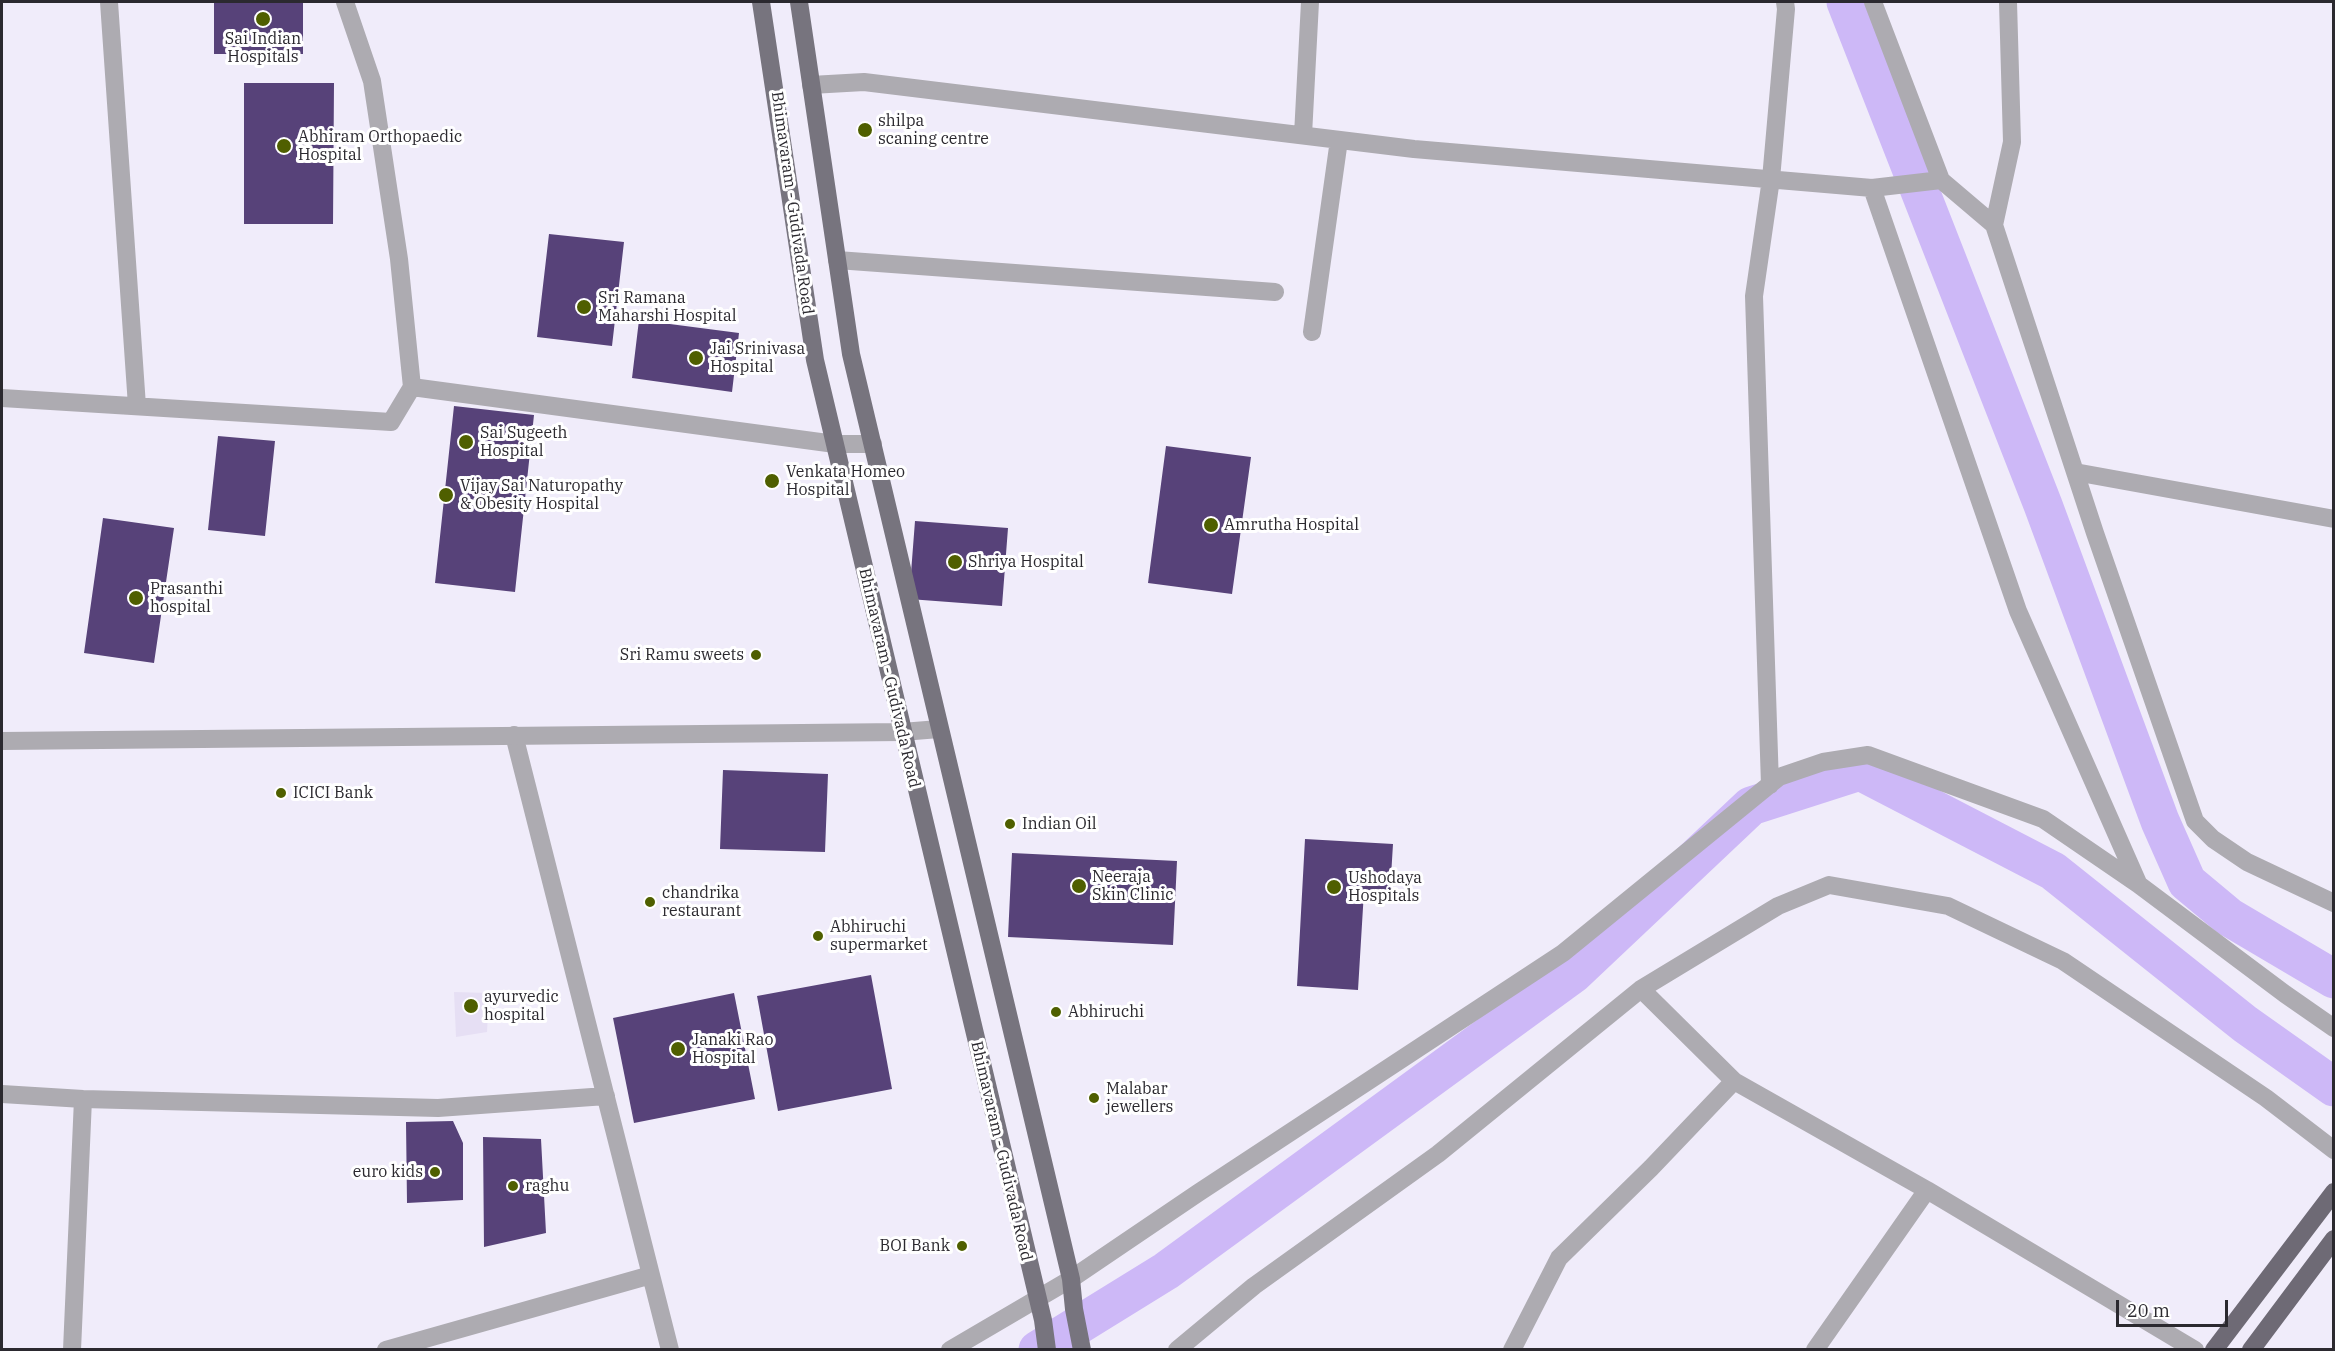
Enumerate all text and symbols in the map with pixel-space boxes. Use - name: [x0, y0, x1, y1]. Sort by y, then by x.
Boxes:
- marker: Sai Indian Hospitals: [254, 10, 272, 28]
- place label: Sai Indian Hospitals: [225, 29, 301, 67]
- street label: Bhimavaram - Gudivada Road: [767, 90, 817, 316]
- place label: shilpa scaning centre: [878, 111, 989, 149]
- marker: shilpa scaning centre: [856, 121, 874, 139]
- place label: Abhiram Orthopaedic Hospital: [298, 127, 462, 165]
- marker: Abhiram Orthopaedic Hospital: [275, 137, 293, 155]
- place label: Sri Ramana Maharshi Hospital: [598, 288, 736, 326]
- marker: Sri Ramana Maharshi Hospital: [575, 298, 593, 316]
- place label: Jai Srinivasa Hospital: [710, 339, 805, 377]
- marker: Jai Srinivasa Hospital: [687, 349, 705, 367]
- place label: Sai Sugeeth Hospital: [480, 423, 568, 461]
- marker: Sai Sugeeth Hospital: [457, 433, 475, 451]
- place label: Venkata Homeo Hospital: [786, 462, 905, 500]
- marker: Venkata Homeo Hospital: [763, 472, 781, 490]
- place label: Vijay Sai Naturopathy & Obesity Hospital: [460, 476, 623, 514]
- marker: Vijay Sai Naturopathy & Obesity Hospital: [437, 486, 455, 504]
- place label: Amrutha Hospital: [1224, 515, 1359, 535]
- marker: Amrutha Hospital: [1202, 516, 1220, 534]
- place label: Shriya Hospital: [968, 552, 1084, 572]
- marker: Shriya Hospital: [946, 553, 964, 571]
- street label: Bhimavaram - Gudivada Road: [854, 566, 924, 790]
- place label: Prasanthi hospital: [150, 579, 223, 617]
- marker: Prasanthi hospital: [127, 589, 145, 607]
- place label: Sri Ramu sweets: [620, 645, 744, 665]
- marker: Sri Ramu sweets: [749, 648, 763, 662]
- place label: ICICI Bank: [293, 783, 373, 803]
- marker: ICICI Bank: [274, 786, 288, 800]
- place label: Indian Oil: [1022, 814, 1096, 834]
- marker: Indian Oil: [1003, 817, 1017, 831]
- place label: Neeraja Skin Clinic: [1092, 867, 1173, 905]
- place label: Ushodaya Hospitals: [1348, 868, 1422, 906]
- marker: Neeraja Skin Clinic: [1070, 877, 1088, 895]
- marker: Ushodaya Hospitals: [1325, 878, 1343, 896]
- place label: chandrika restaurant: [662, 883, 741, 921]
- marker: chandrika restaurant: [643, 895, 657, 909]
- place label: Abhiruchi supermarket: [830, 917, 928, 955]
- marker: Abhiruchi supermarket: [811, 929, 825, 943]
- place label: ayurvedic hospital: [484, 987, 559, 1025]
- marker: ayurvedic hospital: [462, 997, 480, 1015]
- place label: Abhiruchi: [1068, 1002, 1144, 1022]
- marker: Abhiruchi: [1049, 1005, 1063, 1019]
- place label: Janaki Rao Hospital: [692, 1030, 774, 1068]
- street label: Bhimavaram - Gudivada Road: [966, 1039, 1036, 1263]
- marker: Janaki Rao Hospital: [669, 1040, 687, 1058]
- place label: Malabar jewellers: [1106, 1079, 1173, 1117]
- marker: Malabar jewellers: [1087, 1091, 1101, 1105]
- place label: euro kids: [353, 1162, 423, 1182]
- marker: euro kids: [428, 1165, 442, 1179]
- place label: raghu: [525, 1176, 569, 1196]
- marker: raghu: [506, 1179, 520, 1193]
- place label: BOI Bank: [880, 1236, 950, 1256]
- marker: BOI Bank: [955, 1239, 969, 1253]
- scale bar: [2119, 1288, 2232, 1326]
- text: 20 m: [2127, 1299, 2170, 1322]

